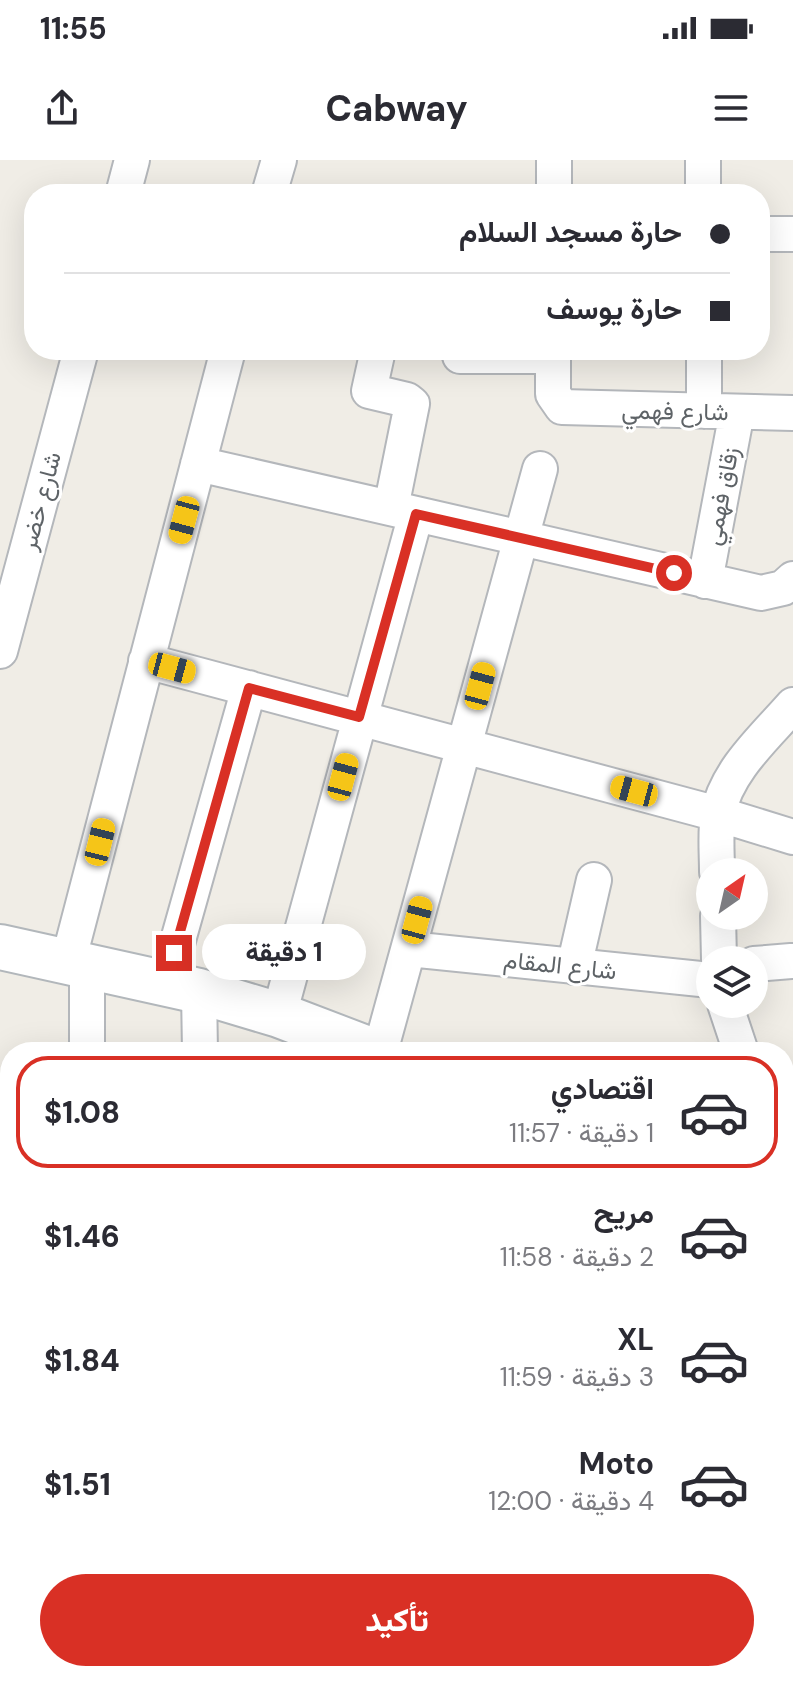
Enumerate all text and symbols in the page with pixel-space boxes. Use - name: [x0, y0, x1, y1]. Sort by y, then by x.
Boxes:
- text: 11:55: [40, 9, 107, 48]
- text: Cabway: [325, 85, 468, 132]
- icon: share: [40, 86, 84, 130]
- icon: menu: [709, 86, 753, 130]
- text: حارة مسجد السلام: [459, 212, 682, 251]
- text: حارة يوسف: [546, 289, 682, 328]
- street label: شارع فهمي: [621, 395, 729, 431]
- street label: زقاق فهمي: [696, 444, 750, 549]
- street label: شارع خضر: [12, 448, 69, 555]
- car: [166, 494, 202, 546]
- route start: [656, 555, 692, 591]
- car: [146, 650, 198, 686]
- car: [462, 660, 498, 712]
- car: [325, 751, 361, 803]
- car: [608, 773, 660, 809]
- car: [83, 816, 117, 868]
- north arrow: [696, 858, 768, 930]
- map controls: [696, 858, 768, 1018]
- car: [399, 894, 435, 946]
- callout: 1 دقيقة: [202, 925, 366, 981]
- route end: [156, 935, 192, 971]
- text: 1 دقيقة: [245, 935, 323, 969]
- street label: شارع المقام: [502, 944, 618, 987]
- button: layers: [696, 946, 768, 1018]
- text: اقتصادي: [551, 1069, 654, 1108]
- icon: car: [678, 1076, 750, 1148]
- text: $1.08: [44, 1093, 120, 1132]
- text: 1 دقيقة · 11:57: [509, 1116, 654, 1150]
- text: مريح: [594, 1193, 654, 1232]
- icon: car: [678, 1200, 750, 1272]
- text: $1.46: [44, 1217, 120, 1256]
- text: 2 دقيقة · 11:58: [500, 1240, 654, 1274]
- text: XL: [617, 1320, 654, 1359]
- icon: car: [678, 1324, 750, 1396]
- text: $1.84: [44, 1341, 120, 1380]
- text: 3 دقيقة · 11:59: [500, 1360, 654, 1394]
- text: Moto: [579, 1444, 654, 1483]
- icon: car: [678, 1448, 750, 1520]
- text: $1.51: [44, 1465, 111, 1504]
- text: 4 دقيقة · 12:00: [488, 1484, 654, 1518]
- button: تأكيد: [40, 1574, 754, 1666]

